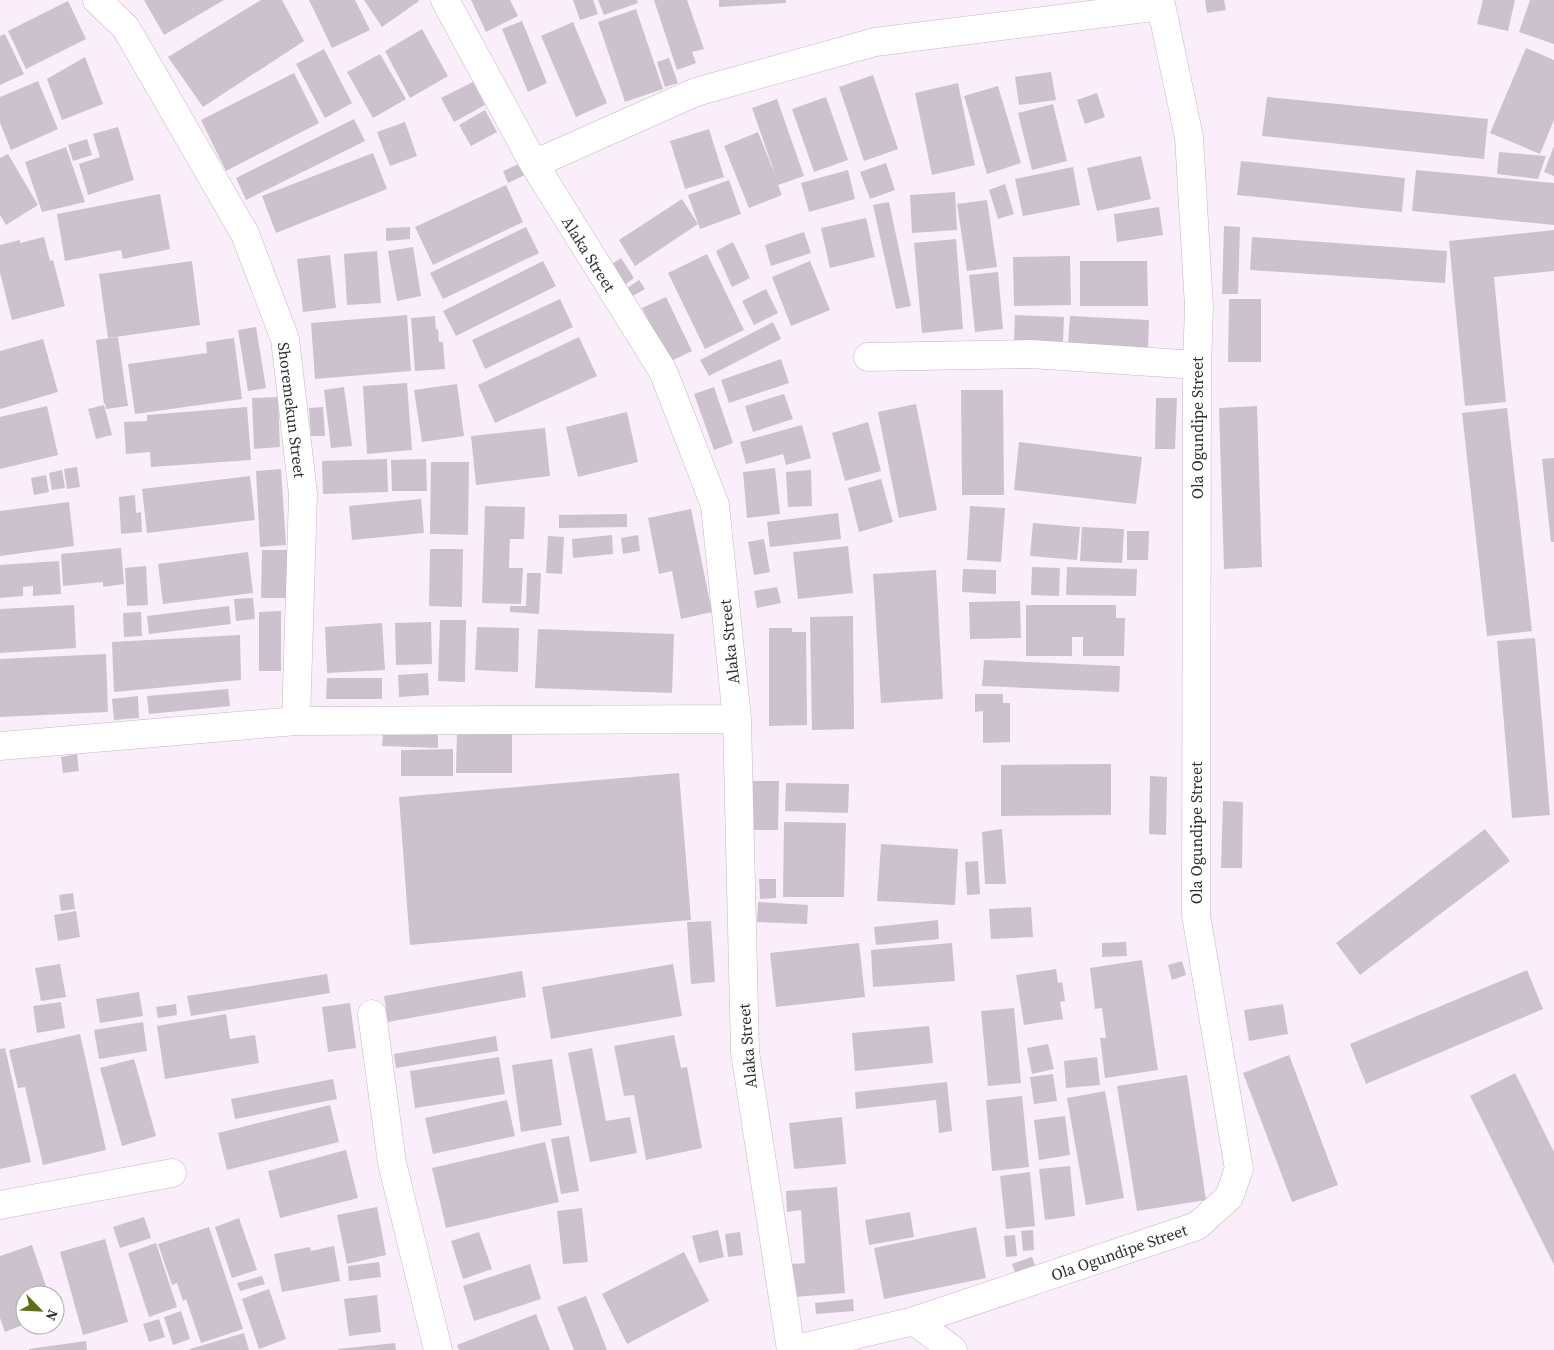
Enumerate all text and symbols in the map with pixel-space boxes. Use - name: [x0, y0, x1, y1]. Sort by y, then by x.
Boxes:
- street label: Alaka Street: [557, 212, 621, 297]
- street label: Shoremekun Street: [273, 341, 311, 480]
- street label: Ola Ogundipe Street: [1186, 356, 1208, 499]
- street label: Alaka Street: [714, 598, 744, 686]
- street label: Ola Ogundipe Street: [1185, 761, 1207, 904]
- street label: Alaka Street: [732, 1002, 762, 1089]
- street label: Ola Ogundipe Street: [1048, 1218, 1191, 1286]
- north arrow: [15, 1285, 65, 1335]
- text: N: [41, 1307, 63, 1324]

